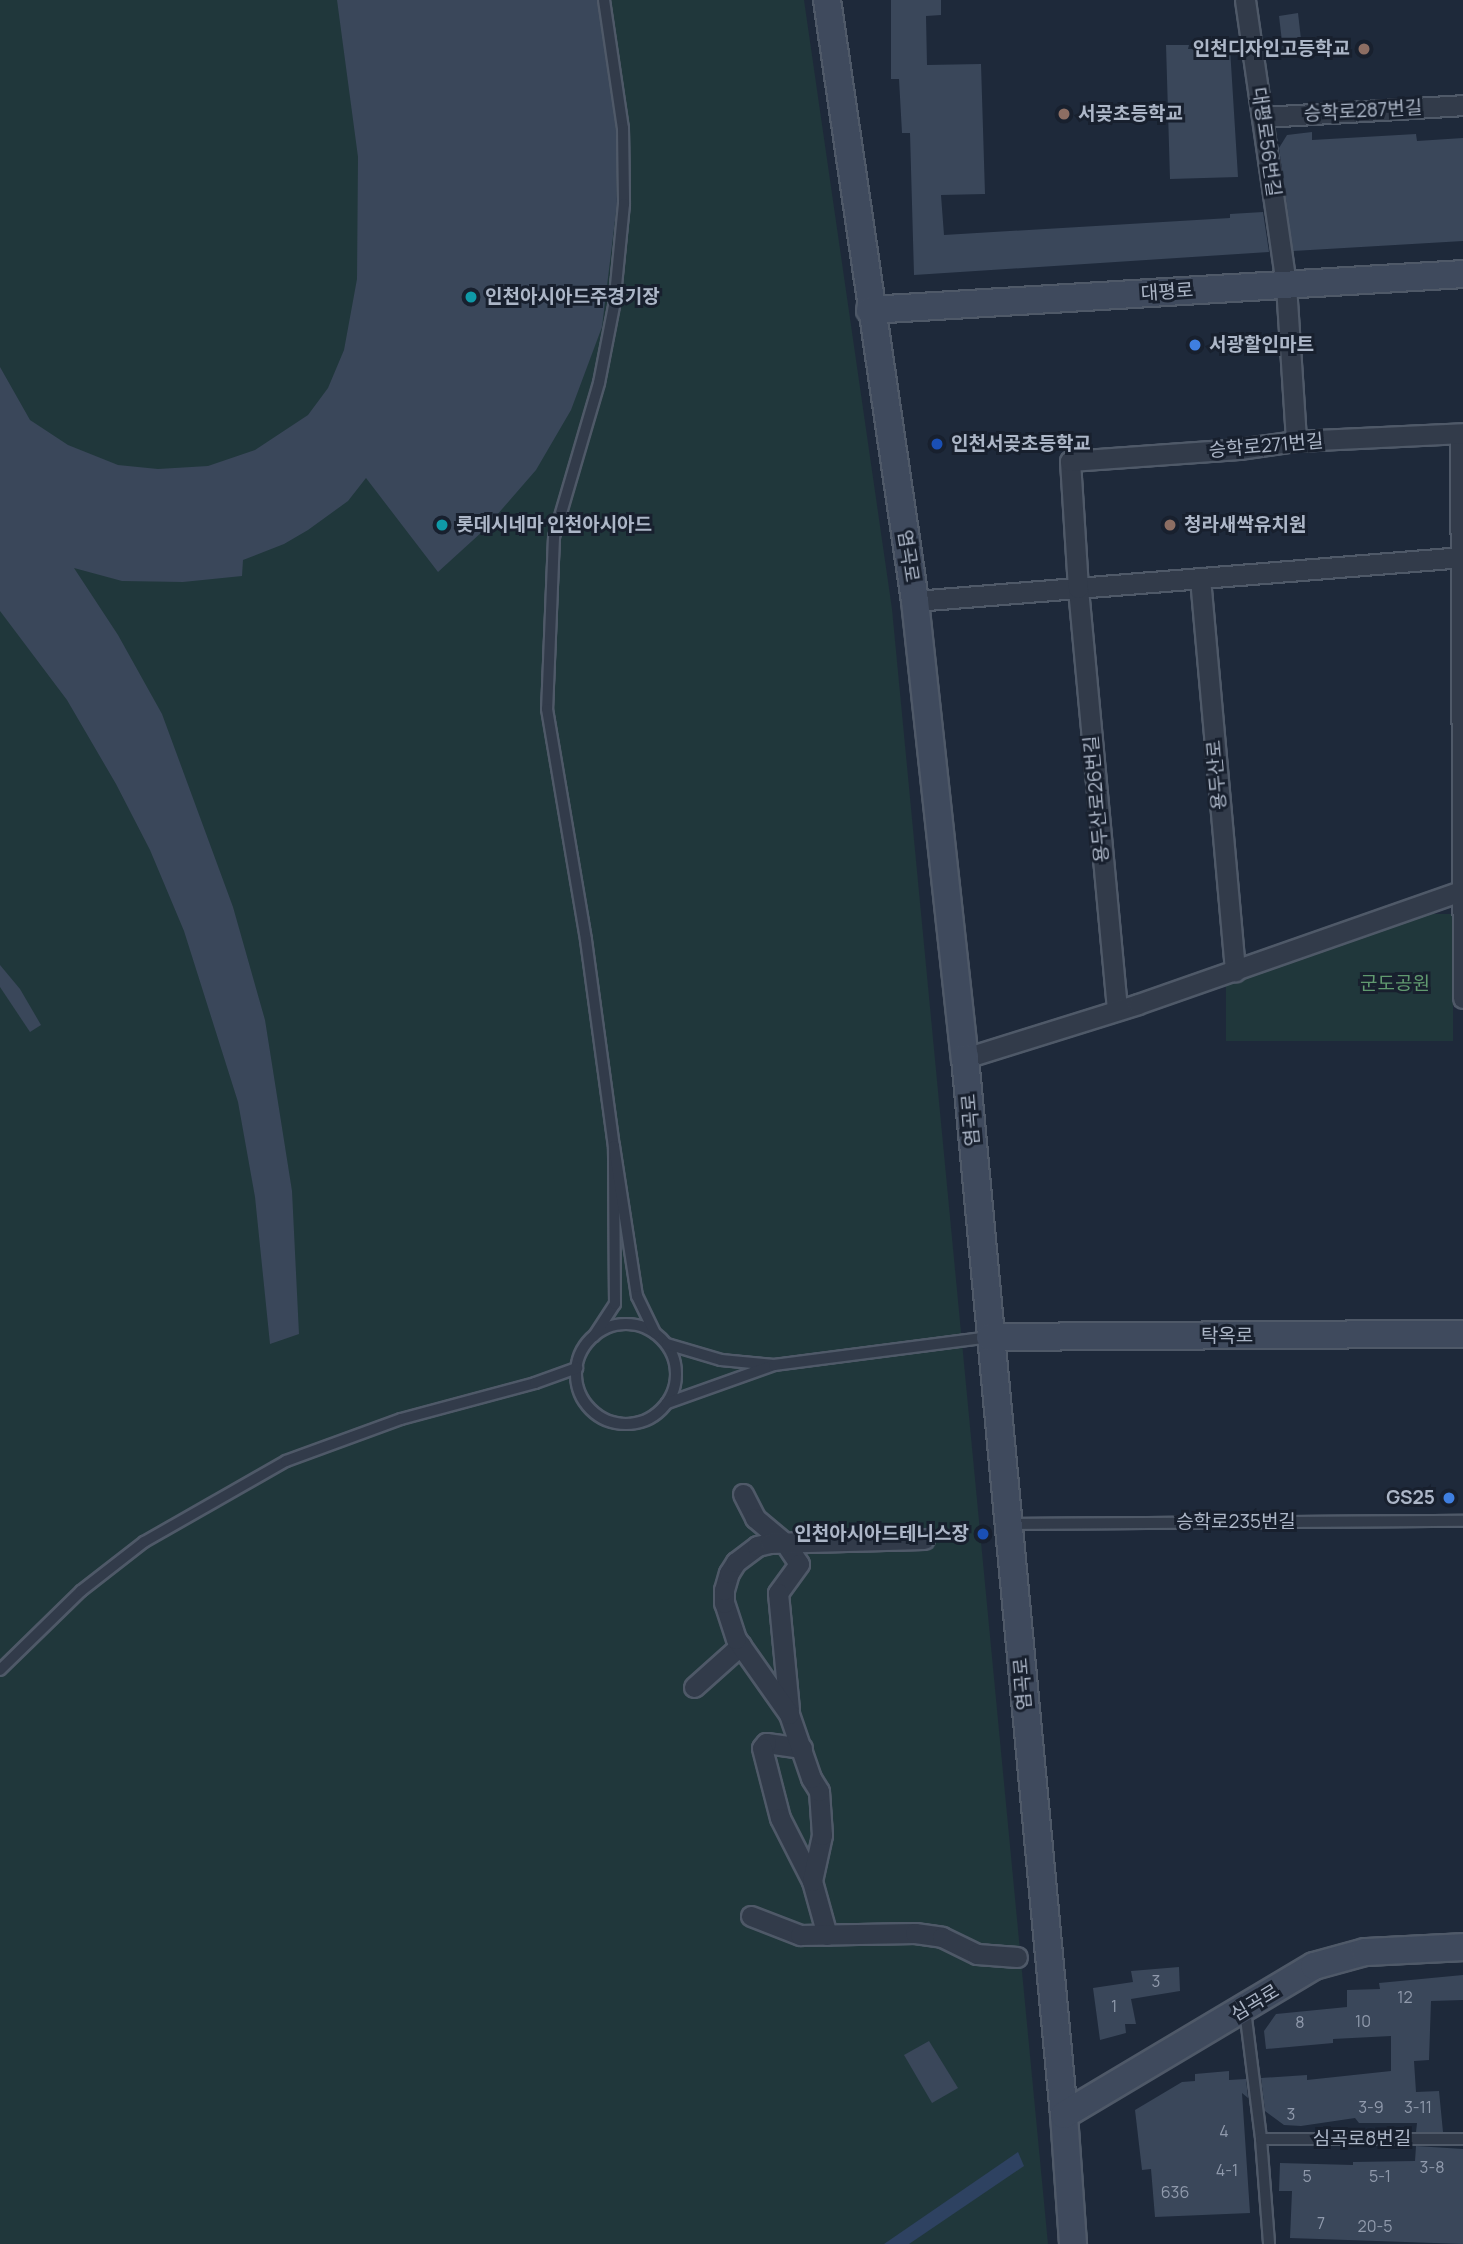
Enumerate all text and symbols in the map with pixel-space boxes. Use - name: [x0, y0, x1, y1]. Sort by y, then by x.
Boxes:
- place label: 인천디자인고등학교: [1193, 38, 1350, 60]
- marker: 인천디자인고등학교: [1356, 41, 1372, 57]
- street label: 대평로56번길: [1247, 86, 1285, 198]
- street label: 승학로287번길: [1303, 97, 1423, 125]
- place label: 서곶초등학교: [1078, 103, 1183, 125]
- marker: 서곶초등학교: [1056, 106, 1072, 122]
- street label: 대평로: [1140, 279, 1194, 305]
- place label: 인천아시아드주경기장: [485, 286, 660, 308]
- marker: 인천아시아드주경기장: [463, 289, 479, 305]
- place label: 서광할인마트: [1209, 334, 1314, 356]
- marker: 서광할인마트: [1187, 337, 1203, 353]
- street label: 승학로271번길: [1208, 430, 1324, 462]
- place label: 인천서곶초등학교: [951, 433, 1091, 455]
- marker: 인천서곶초등학교: [929, 436, 945, 452]
- place label: 롯데시네마 인천아시아드: [456, 514, 652, 536]
- place label: 청라새싹유치원: [1184, 514, 1306, 536]
- marker: 롯데시네마 인천아시아드: [434, 517, 450, 533]
- marker: 청라새싹유치원: [1162, 517, 1178, 533]
- street label: 염곡로: [893, 528, 923, 584]
- street label: 용두산로26번길: [1080, 734, 1114, 864]
- street label: 용두산로: [1203, 739, 1231, 811]
- park label: 군도공원: [1360, 973, 1430, 995]
- street label: 염곡로: [957, 1093, 985, 1147]
- street label: 탁옥로: [1201, 1325, 1253, 1347]
- place label: GS25: [1386, 1487, 1435, 1509]
- marker: GS25: [1441, 1490, 1457, 1506]
- street label: 승학로235번길: [1176, 1511, 1296, 1533]
- place label: 인천아시아드테니스장: [794, 1523, 969, 1545]
- marker: 인천아시아드테니스장: [975, 1526, 991, 1542]
- street label: 염곡로: [1009, 1657, 1037, 1711]
- house number: 3: [1152, 1971, 1160, 1991]
- street label: 심곡로: [1227, 1980, 1283, 2026]
- house number: 12: [1397, 1987, 1413, 2007]
- house number: 1: [1111, 1996, 1117, 2016]
- house number: 10: [1355, 2011, 1371, 2031]
- house number: 8: [1295, 2012, 1305, 2032]
- house number: 3-9: [1358, 2097, 1384, 2117]
- house number: 3-11: [1404, 2097, 1432, 2117]
- house number: 3: [1287, 2104, 1295, 2124]
- house number: 4: [1219, 2121, 1229, 2141]
- street label: 심곡로8번길: [1313, 2128, 1411, 2150]
- house number: 3-8: [1420, 2157, 1444, 2177]
- house number: 4-1: [1216, 2160, 1238, 2180]
- house number: 5: [1302, 2166, 1312, 2186]
- house number: 5-1: [1369, 2166, 1391, 2186]
- house number: 636: [1161, 2182, 1189, 2202]
- house number: 7: [1317, 2213, 1325, 2233]
- house number: 20-5: [1358, 2216, 1392, 2236]

